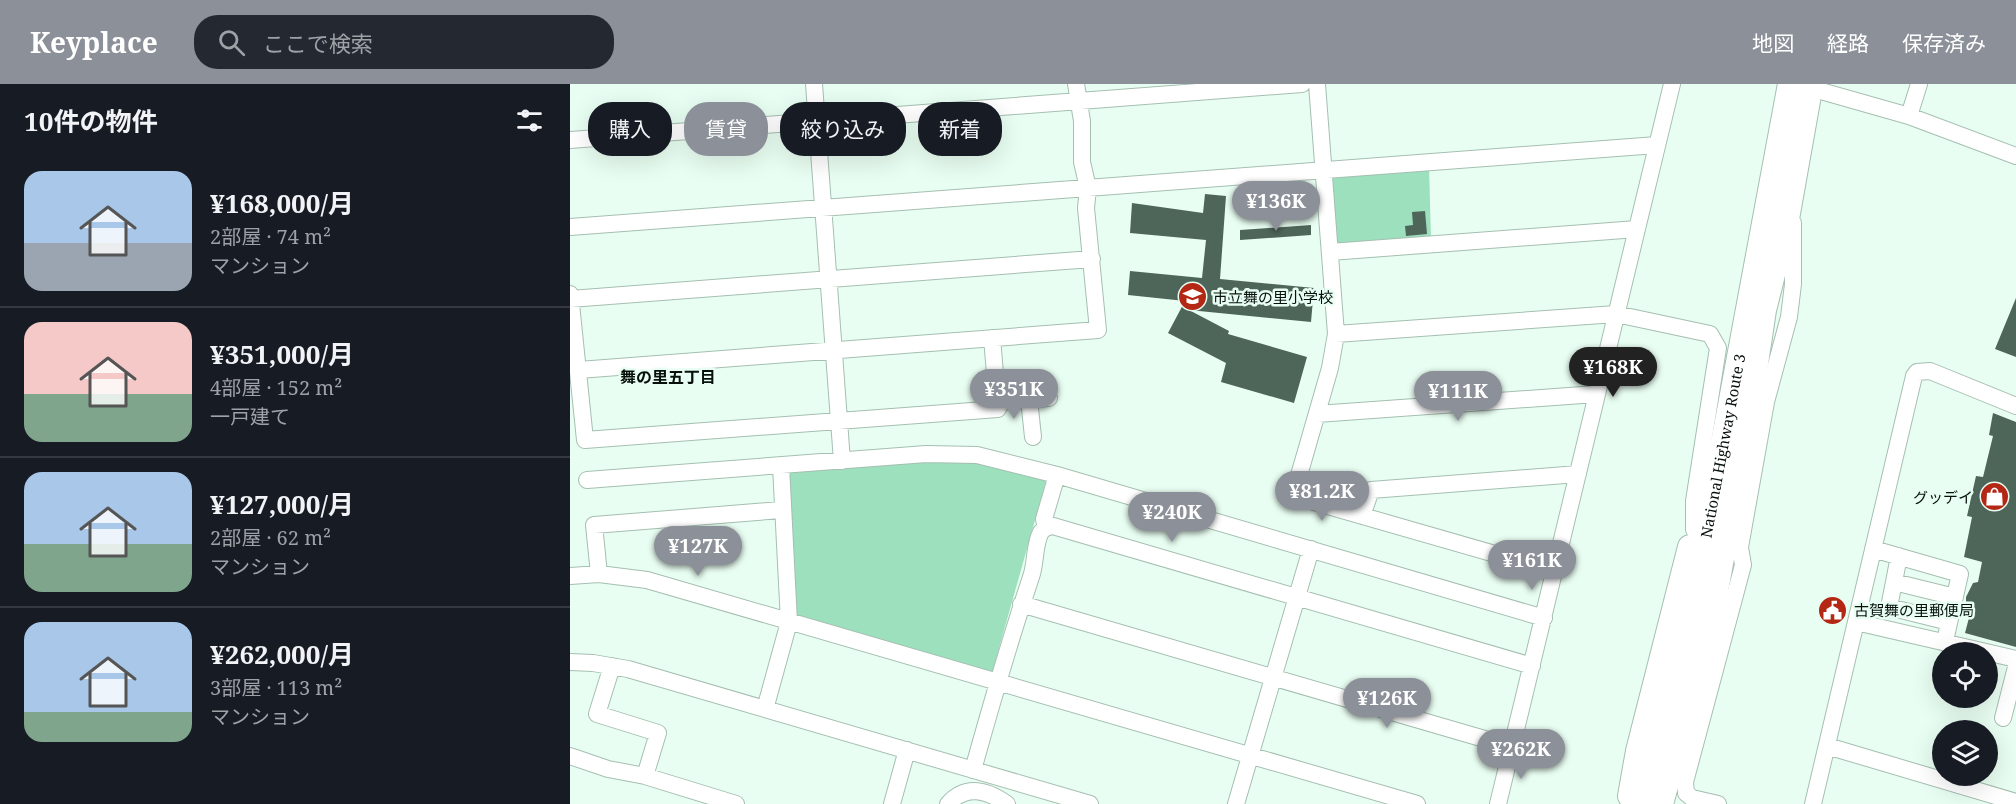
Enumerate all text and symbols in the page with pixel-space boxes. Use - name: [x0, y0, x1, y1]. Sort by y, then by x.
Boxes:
- search box: [194, 15, 614, 69]
- text: Keyplace: [30, 23, 158, 61]
- icon: search: [215, 26, 248, 59]
- text: ここで検索: [263, 28, 373, 58]
- text: 地図: [1752, 29, 1794, 57]
- text: 経路: [1827, 29, 1869, 57]
- text: 保存済み: [1902, 29, 1986, 57]
- chip: 購入: [588, 102, 672, 156]
- chip: 賃貸: [684, 102, 768, 156]
- chip: 絞り込み: [780, 102, 906, 156]
- chip: 新着: [918, 102, 1002, 156]
- text: 10件の物件: [24, 103, 157, 139]
- icon: filters: [513, 104, 546, 137]
- pin: ¥136K: [1234, 181, 1318, 232]
- text: ¥168,000/月: [210, 185, 354, 221]
- text: ¥136K: [1246, 187, 1306, 214]
- icon: home: [72, 195, 144, 267]
- text: 2部屋 · 74 m²: [210, 223, 331, 250]
- text: マンション: [210, 252, 310, 279]
- school or university icon: 市立舞の里小学校: [1176, 281, 1208, 313]
- place label: 市立舞の里小学校: [1213, 287, 1333, 307]
- text: ¥351,000/月: [210, 336, 354, 372]
- icon: home: [72, 346, 144, 418]
- pin: ¥168K: [1571, 347, 1655, 398]
- street label: National Highway Route 3: [1696, 352, 1749, 539]
- text: ¥168K: [1583, 353, 1643, 380]
- district label: 舞の里五丁目: [620, 366, 716, 388]
- pin: ¥351K: [972, 369, 1056, 420]
- pin: ¥111K: [1416, 371, 1500, 422]
- text: 4部屋 · 152 m²: [210, 374, 342, 401]
- text: ¥351K: [984, 375, 1044, 402]
- text: ¥111K: [1428, 377, 1488, 404]
- text: 一戸建て: [210, 403, 290, 430]
- pin: ¥81.2K: [1273, 471, 1371, 522]
- text: ¥81.2K: [1289, 477, 1355, 504]
- shop icon: グッデイ: [1978, 481, 2010, 513]
- text: ¥127,000/月: [210, 486, 354, 522]
- place label: グッデイ: [1913, 487, 1973, 507]
- pin: ¥240K: [1130, 492, 1214, 543]
- icon: home: [72, 496, 144, 568]
- text: ¥240K: [1142, 498, 1202, 525]
- text: 2部屋 · 62 m²: [210, 524, 331, 551]
- pin: ¥127K: [656, 526, 740, 577]
- text: ¥127K: [668, 532, 728, 559]
- pin: ¥161K: [1490, 540, 1574, 591]
- text: ¥161K: [1502, 546, 1562, 573]
- text: マンション: [210, 553, 310, 580]
- public building icon: 古賀舞の里郵便局: [1817, 594, 1849, 626]
- place label: 古賀舞の里郵便局: [1854, 600, 1974, 620]
- text: ¥262,000/月: [210, 636, 354, 672]
- map controls: [1932, 642, 1998, 786]
- button: locate: [1932, 642, 1998, 708]
- icon: home: [72, 646, 144, 718]
- text: 3部屋 · 113 m²: [210, 674, 342, 701]
- pin: ¥126K: [1345, 678, 1429, 729]
- text: ¥126K: [1357, 684, 1417, 711]
- text: マンション: [210, 703, 310, 730]
- button: layers: [1932, 720, 1998, 786]
- pin: ¥262K: [1479, 729, 1563, 780]
- text: ¥262K: [1491, 735, 1551, 762]

